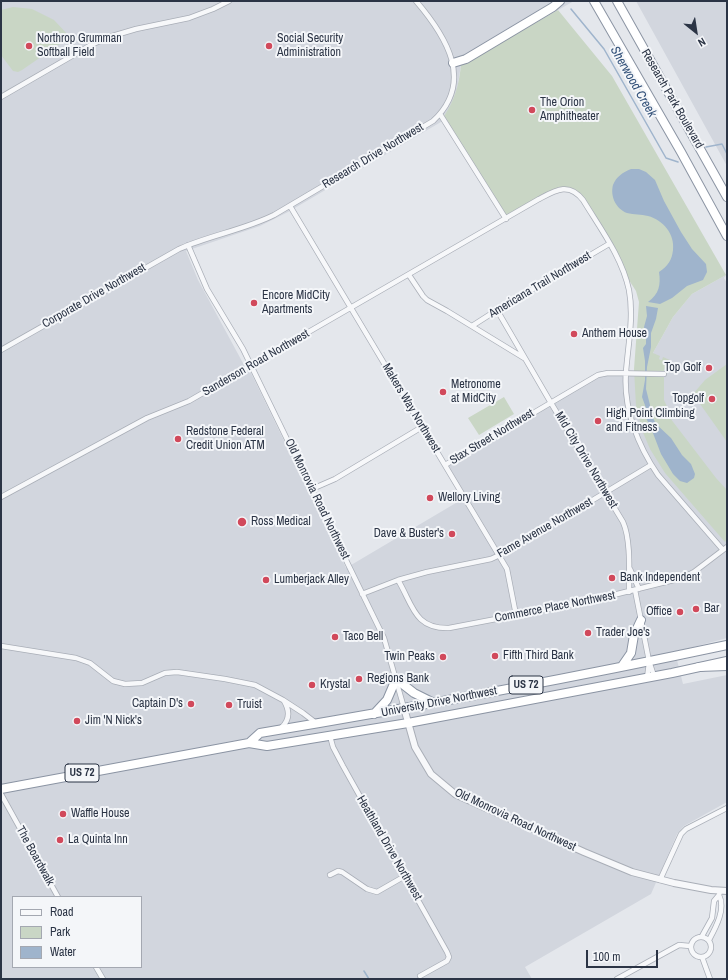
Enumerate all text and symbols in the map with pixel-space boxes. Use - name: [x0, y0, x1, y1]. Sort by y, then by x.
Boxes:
- north arrow: [676, 12, 716, 52]
- place label: Northrop Grumman Softball Field: [37, 32, 122, 60]
- place label: Social Security Administration: [277, 32, 343, 60]
- text: N: [696, 35, 708, 50]
- marker: Northrop Grumman Softball Field: [24, 41, 34, 51]
- marker: Social Security Administration: [264, 41, 274, 51]
- water label: Sherwood Creek: [606, 44, 660, 120]
- street label: Research Park Boulevard: [638, 47, 706, 151]
- place label: The Orion Amphitheater: [540, 96, 599, 124]
- marker: The Orion Amphitheater: [527, 105, 537, 115]
- street label: Research Drive Northwest: [320, 120, 426, 192]
- street label: Americana Trail Northwest: [486, 249, 594, 321]
- street label: Corporate Drive Northwest: [40, 261, 148, 331]
- place label: Encore MidCity Apartments: [262, 289, 330, 317]
- marker: Encore MidCity Apartments: [249, 298, 259, 308]
- street label: Sanderson Road Northwest: [200, 327, 312, 399]
- place label: Anthem House: [582, 327, 647, 341]
- marker: Anthem House: [569, 329, 579, 339]
- street label: Makers Way Northwest: [379, 361, 443, 455]
- place label: Top Golf: [664, 361, 701, 375]
- marker: Top Golf: [704, 363, 714, 373]
- place label: Metronome at MidCity: [451, 378, 501, 406]
- marker: Metronome at MidCity: [438, 387, 448, 397]
- place label: Topgolf: [672, 392, 704, 406]
- marker: Topgolf: [707, 394, 717, 404]
- street label: Stax Street Northwest: [447, 406, 537, 468]
- place label: High Point Climbing and Fitness: [606, 407, 695, 435]
- street label: Mid City Drive Northwest: [552, 409, 620, 511]
- marker: High Point Climbing and Fitness: [593, 416, 603, 426]
- place label: Redstone Federal Credit Union ATM: [186, 425, 265, 453]
- marker: Redstone Federal Credit Union ATM: [173, 434, 183, 444]
- street label: Old Monrovia Road Northwest: [282, 436, 352, 562]
- place label: Wellory Living: [438, 491, 500, 505]
- marker: Wellory Living: [425, 493, 435, 503]
- street label: Fame Avenue Northwest: [495, 495, 595, 561]
- place label: Ross Medical: [251, 515, 311, 529]
- marker: Ross Medical: [236, 516, 248, 528]
- place label: Dave & Buster's: [374, 527, 444, 541]
- marker: Dave & Buster's: [447, 529, 457, 539]
- place label: Bank Independent: [620, 571, 700, 585]
- place label: Lumberjack Alley: [274, 573, 349, 587]
- marker: Bank Independent: [607, 573, 617, 583]
- marker: Lumberjack Alley: [261, 575, 271, 585]
- street label: Commerce Place Northwest: [494, 588, 616, 626]
- place label: Bar: [704, 602, 719, 616]
- marker: Bar: [691, 604, 701, 614]
- place label: Office: [646, 605, 672, 619]
- marker: Office: [675, 607, 685, 617]
- place label: Trader Joe's: [596, 626, 650, 640]
- marker: Trader Joe's: [583, 628, 593, 638]
- place label: Taco Bell: [343, 630, 383, 644]
- marker: Taco Bell: [330, 632, 340, 642]
- place label: Fifth Third Bank: [503, 649, 574, 663]
- place label: Twin Peaks: [384, 650, 435, 664]
- marker: Fifth Third Bank: [490, 651, 500, 661]
- marker: Twin Peaks: [438, 652, 448, 662]
- place label: Regions Bank: [367, 672, 429, 686]
- marker: Regions Bank: [354, 674, 364, 684]
- road number: US 72: [509, 676, 543, 694]
- place label: Krystal: [320, 678, 350, 692]
- marker: Krystal: [307, 680, 317, 690]
- street label: University Drive Northwest: [380, 684, 498, 720]
- place label: Captain D's: [132, 697, 183, 711]
- place label: Truist: [237, 698, 262, 712]
- marker: Captain D's: [186, 699, 196, 709]
- marker: Truist: [224, 700, 234, 710]
- place label: Jim 'N Nick's: [85, 714, 142, 728]
- marker: Jim 'N Nick's: [72, 716, 82, 726]
- road number: US 72: [65, 764, 99, 782]
- street label: Old Monrovia Road Northwest: [452, 786, 578, 854]
- street label: Heathland Drive Northwest: [353, 793, 425, 903]
- place label: Waffle House: [71, 807, 130, 821]
- marker: Waffle House: [58, 809, 68, 819]
- street label: The Boardwalk: [13, 824, 57, 888]
- place label: La Quinta Inn: [68, 833, 128, 847]
- marker: La Quinta Inn: [55, 835, 65, 845]
- legend: [12, 896, 142, 968]
- text: Road: [50, 904, 74, 920]
- text: Park: [50, 924, 70, 940]
- scale bar: [588, 942, 660, 968]
- text: Water: [50, 944, 76, 960]
- text: 100 m: [593, 949, 620, 965]

